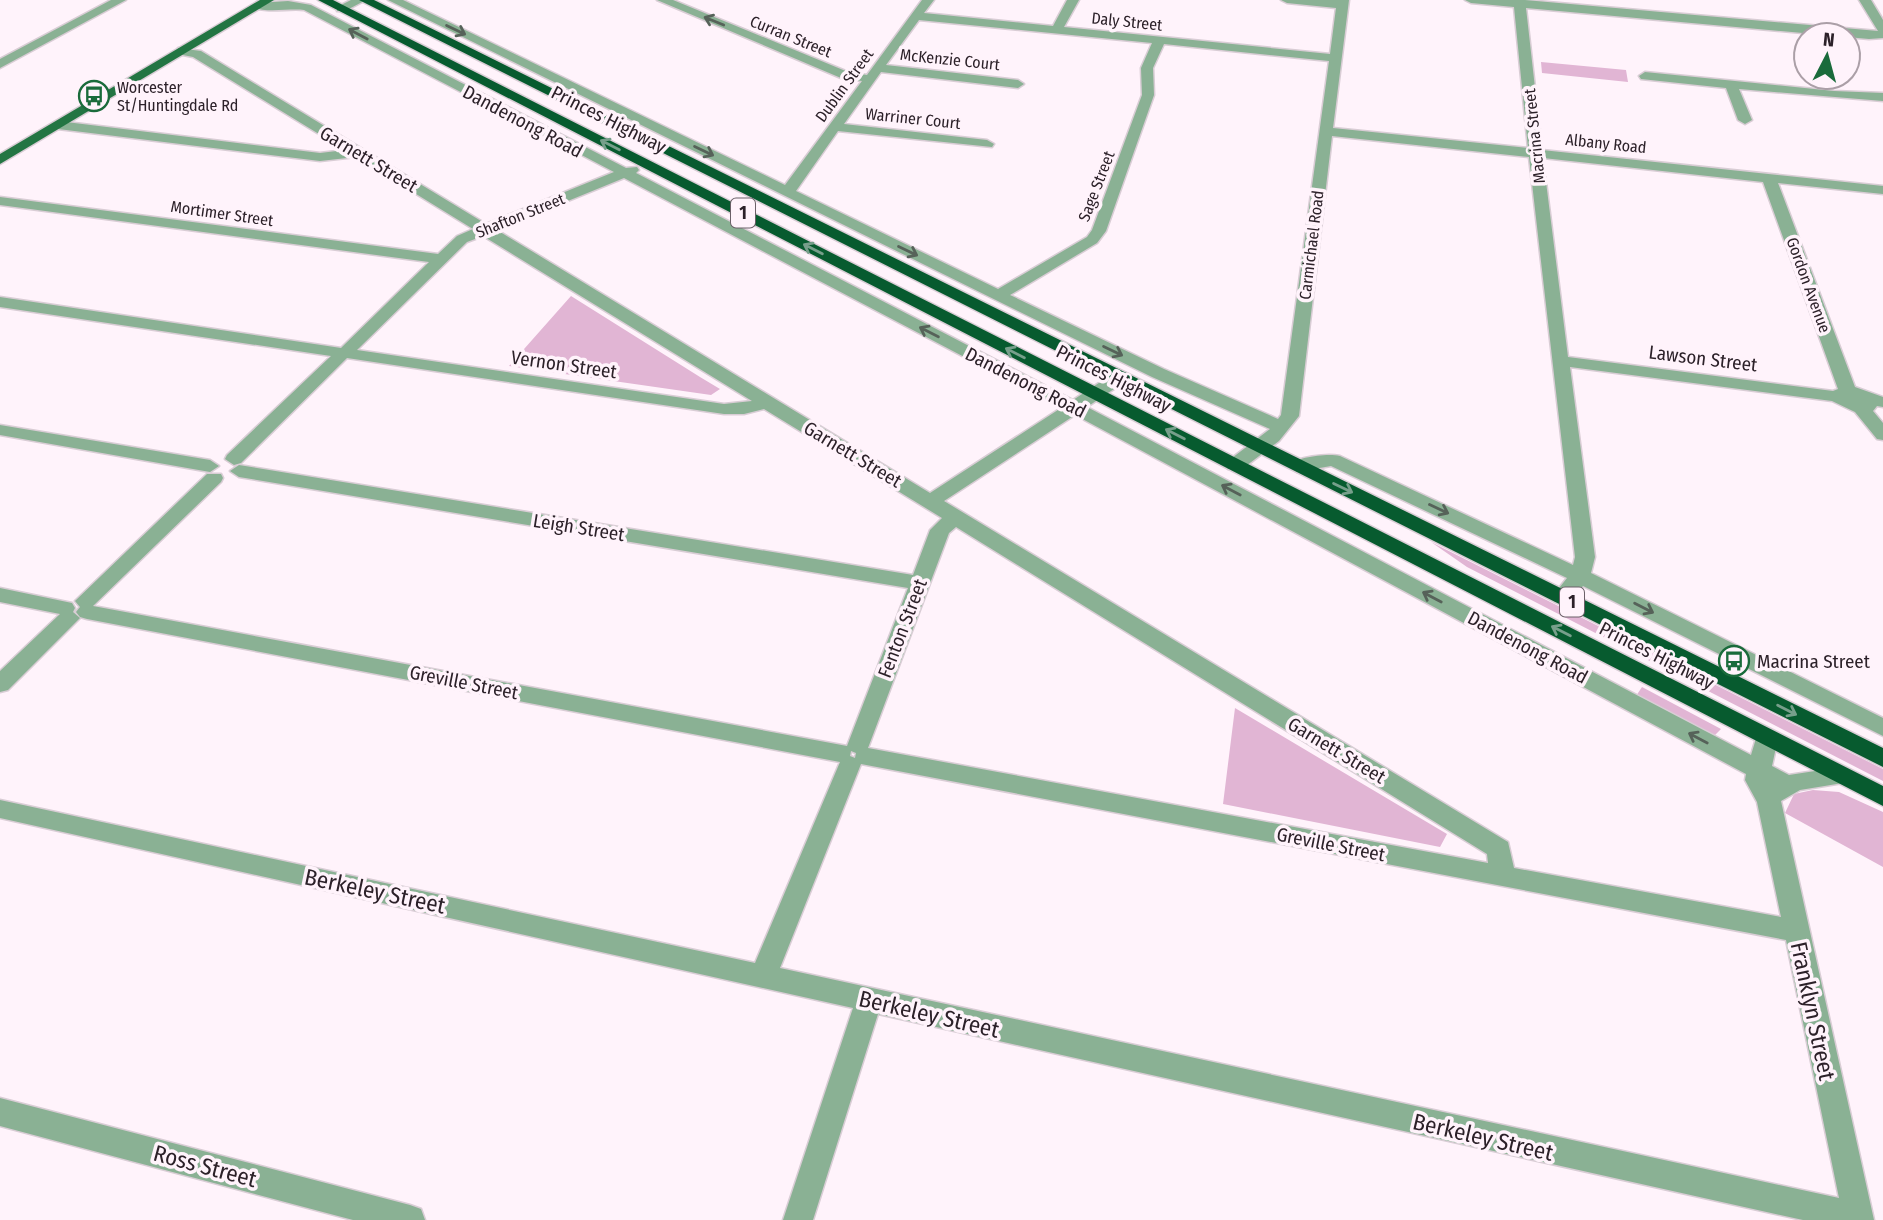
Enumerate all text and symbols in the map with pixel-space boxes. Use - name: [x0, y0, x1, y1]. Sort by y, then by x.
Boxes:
- street label: Daly Street: [1091, 8, 1164, 35]
- street label: Curran Street: [747, 11, 835, 62]
- one-way arrow: [704, 14, 726, 27]
- north arrow: [1792, 21, 1862, 91]
- one-way arrow: [445, 23, 466, 37]
- one-way arrow: [348, 27, 369, 40]
- text: N: [1822, 28, 1836, 52]
- street label: Dublin Street: [811, 44, 878, 126]
- street label: McKenzie Court: [899, 45, 1002, 74]
- place label: Worcester St/Huntingdale Rd: [117, 78, 238, 115]
- bus stop icon: Worcester St/Huntingdale Rd: [77, 79, 111, 113]
- street label: Dandenong Road: [459, 80, 587, 163]
- street label: Princes Highway: [548, 81, 670, 158]
- street label: Macrina Street: [1520, 87, 1549, 184]
- street label: Warriner Court: [864, 104, 962, 133]
- street label: Garnett Street: [316, 121, 422, 198]
- street label: Albany Road: [1565, 130, 1647, 157]
- one-way arrow: [600, 138, 621, 152]
- one-way arrow: [693, 144, 714, 158]
- street label: Sage Street: [1074, 148, 1119, 224]
- street label: Shafton Street: [473, 189, 568, 242]
- street label: Carmichael Road: [1295, 189, 1328, 301]
- street label: Mortimer Street: [169, 197, 275, 230]
- road number: 1: [731, 198, 755, 228]
- street label: Gordon Avenue: [1783, 235, 1835, 335]
- one-way arrow: [803, 242, 824, 255]
- one-way arrow: [898, 244, 918, 258]
- one-way arrow: [919, 324, 940, 338]
- street label: Princes Highway: [1053, 340, 1175, 417]
- street label: Lawson Street: [1647, 340, 1759, 377]
- street label: Dandenong Road: [962, 342, 1090, 423]
- one-way arrow: [1005, 345, 1026, 359]
- one-way arrow: [1102, 345, 1123, 359]
- street label: Vernon Street: [510, 346, 619, 383]
- street label: Garnett Street: [800, 416, 906, 493]
- one-way arrow: [1165, 427, 1185, 441]
- one-way arrow: [1332, 482, 1353, 496]
- one-way arrow: [1221, 483, 1242, 496]
- one-way arrow: [1428, 503, 1449, 517]
- street label: Leigh Street: [532, 509, 627, 546]
- street label: Fenton Street: [873, 575, 932, 681]
- road number: 1: [1560, 588, 1584, 616]
- one-way arrow: [1422, 589, 1443, 603]
- one-way arrow: [1633, 601, 1654, 615]
- street label: Dandenong Road: [1464, 606, 1592, 689]
- street label: Princes Highway: [1596, 617, 1718, 694]
- one-way arrow: [1551, 624, 1572, 638]
- bus stop icon: Macrina Street: [1717, 644, 1751, 678]
- place label: Macrina Street: [1757, 650, 1871, 673]
- street label: Greville Street: [408, 661, 521, 704]
- one-way arrow: [1777, 703, 1797, 717]
- street label: Garnett Street: [1284, 712, 1390, 789]
- one-way arrow: [1688, 730, 1709, 744]
- street label: Greville Street: [1275, 823, 1388, 866]
- street label: Berkeley Street: [302, 862, 448, 920]
- street label: Franklyn Street: [1785, 939, 1841, 1083]
- street label: Berkeley Street: [856, 984, 1002, 1044]
- street label: Berkeley Street: [1410, 1107, 1556, 1167]
- street label: Ross Street: [150, 1139, 260, 1193]

